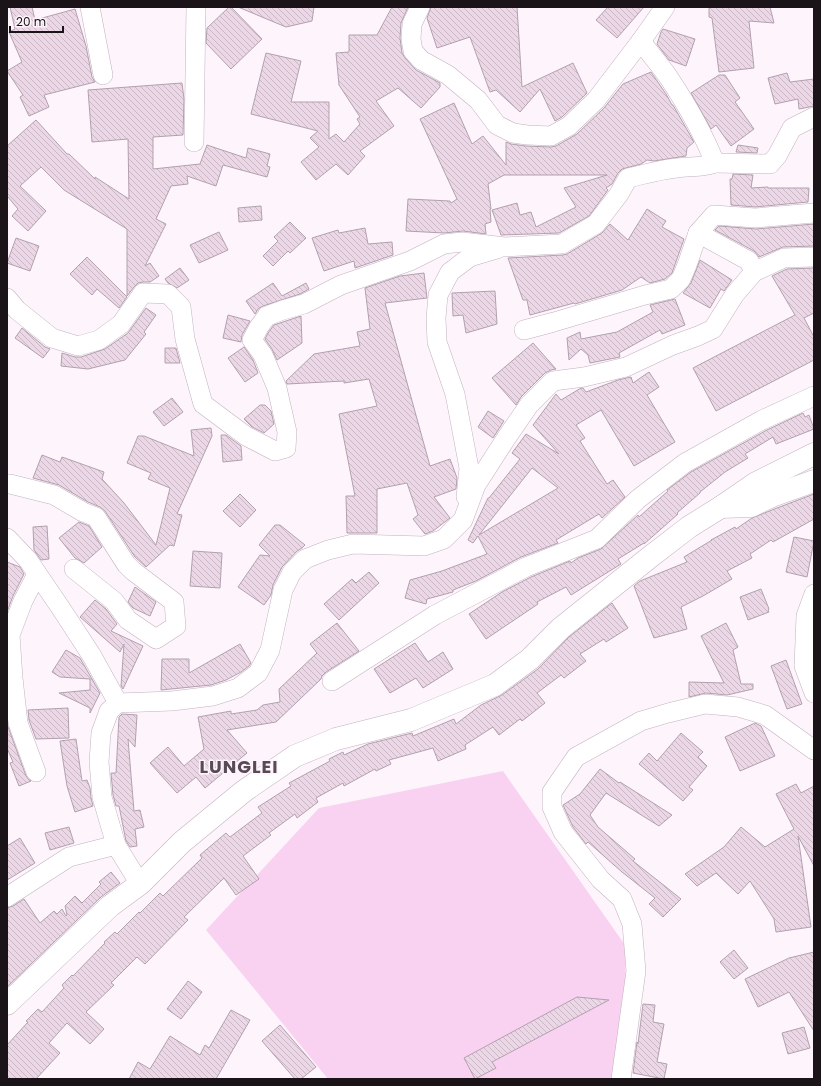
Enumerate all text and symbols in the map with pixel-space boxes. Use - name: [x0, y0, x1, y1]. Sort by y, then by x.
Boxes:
- scale bar: [10, 8, 63, 34]
- text: 20 m: [16, 13, 46, 30]
- district label: LUNGLEI: [199, 754, 279, 779]

